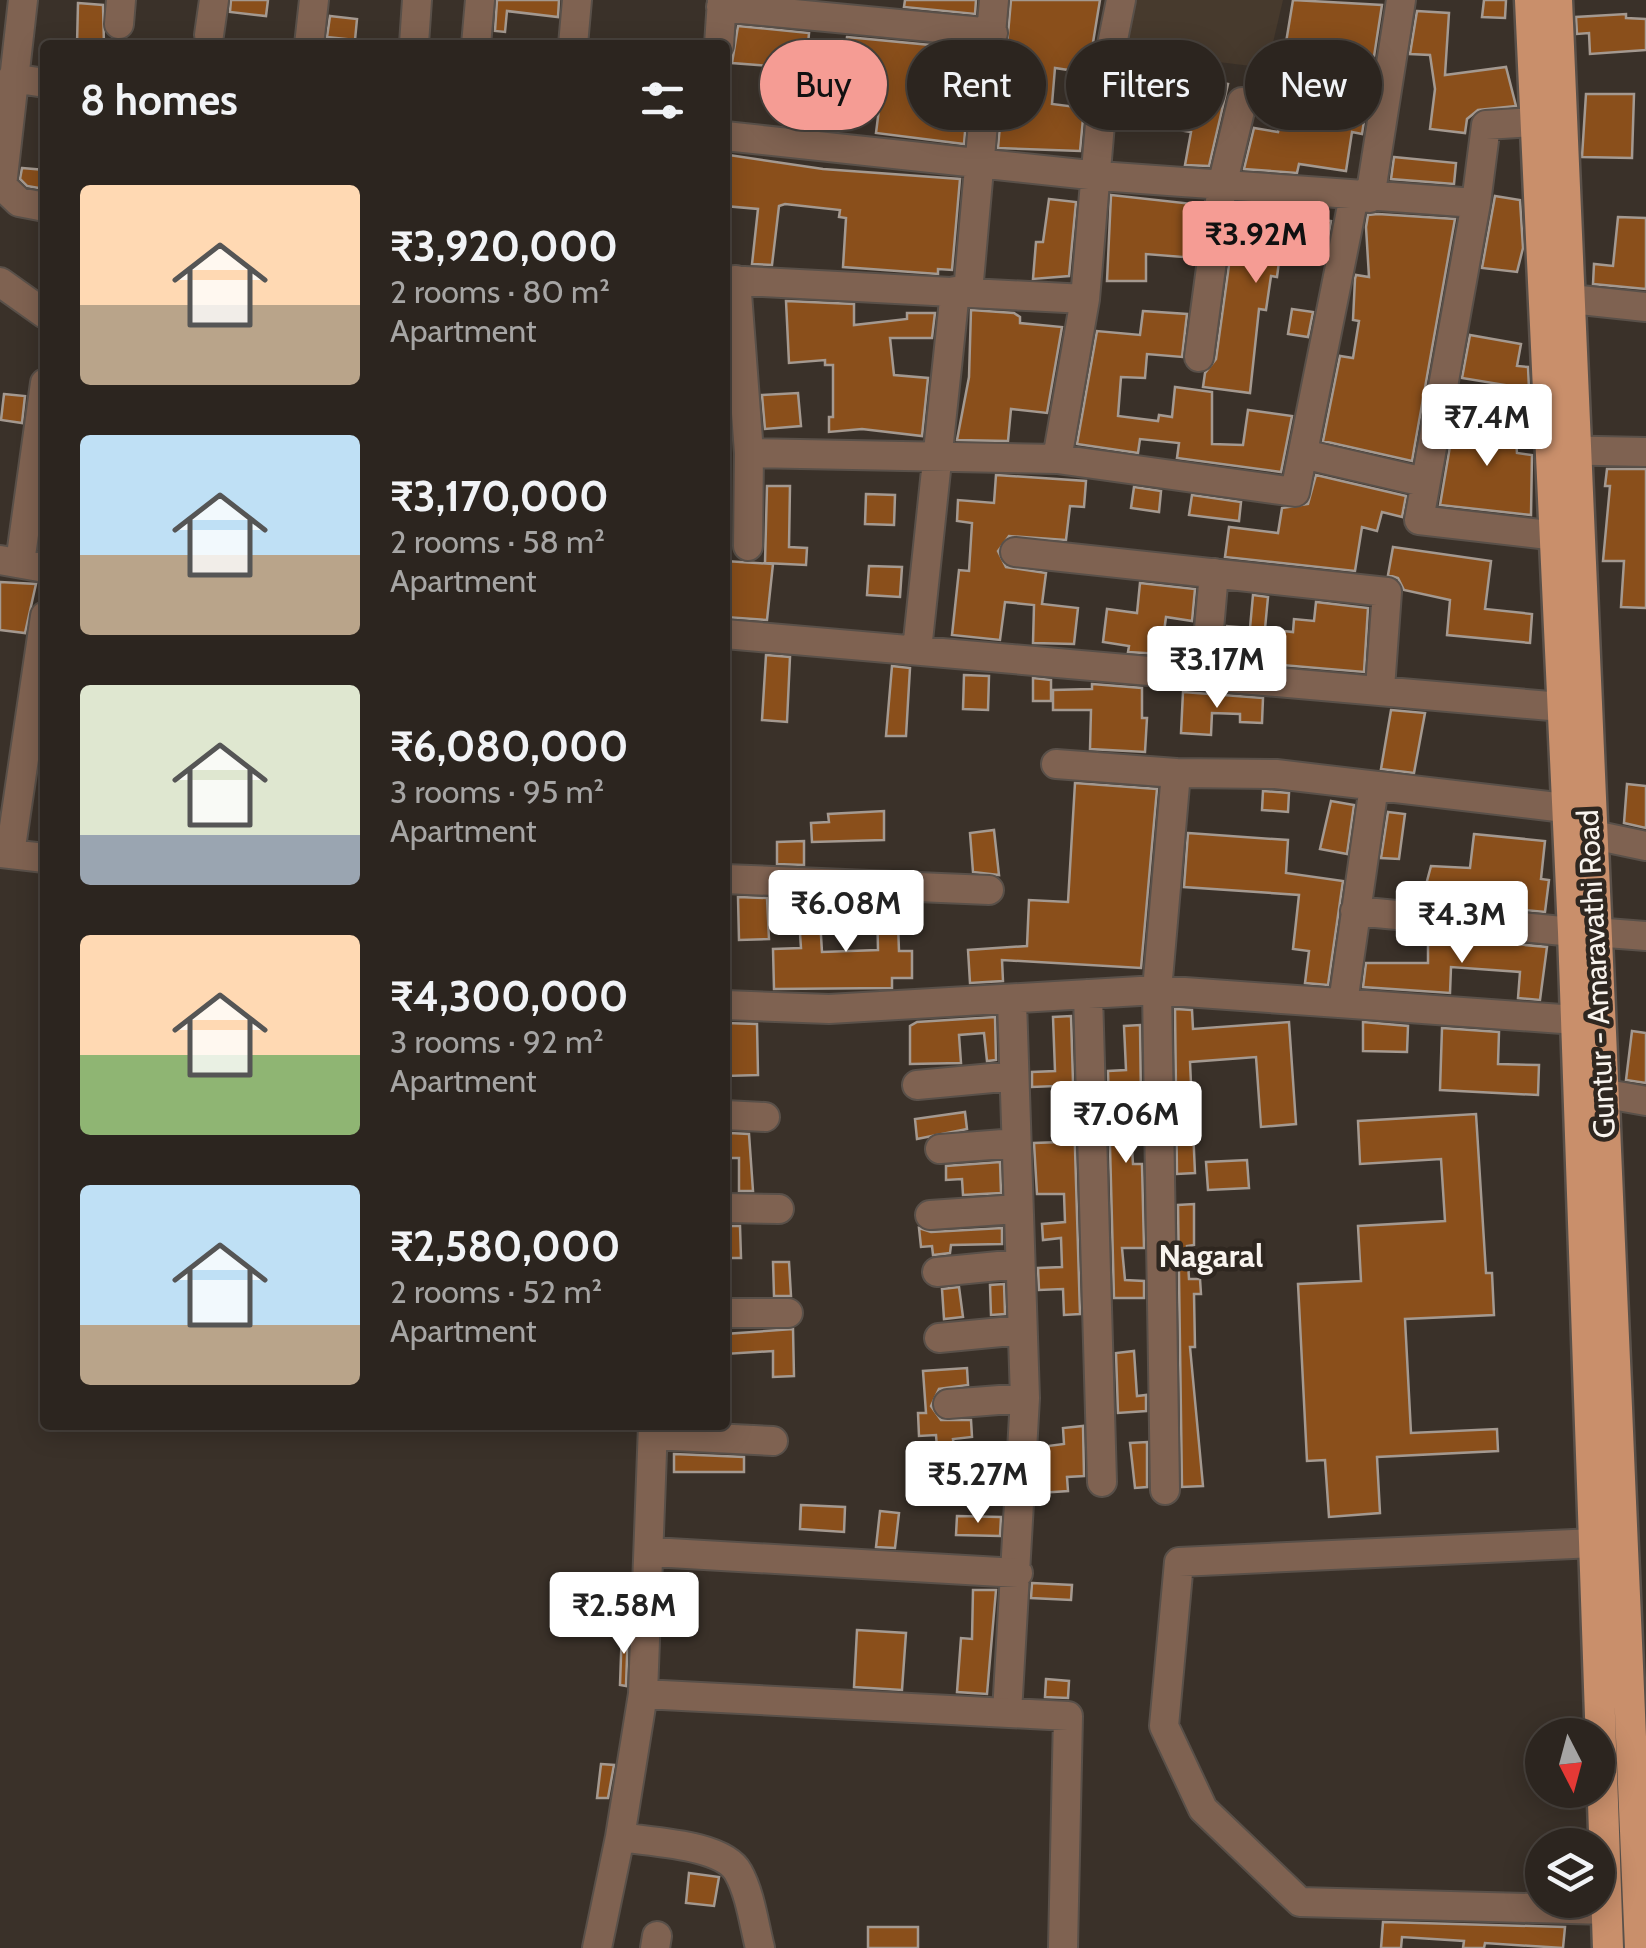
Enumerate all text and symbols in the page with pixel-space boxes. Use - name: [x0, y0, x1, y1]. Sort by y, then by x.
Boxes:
- chip: Buy: [760, 40, 887, 130]
- chip: Rent: [907, 40, 1046, 130]
- chip: Filters: [1066, 40, 1225, 130]
- chip: New: [1245, 40, 1382, 130]
- icon: filters: [635, 73, 690, 128]
- text: 8 homes: [80, 74, 238, 126]
- pin: ₹3.92M: [1175, 201, 1337, 286]
- text: ₹3.92M: [1205, 214, 1307, 253]
- text: ₹3,920,000: [390, 220, 618, 272]
- icon: home: [160, 225, 280, 345]
- text: 2 rooms · 80 m²: [390, 272, 610, 311]
- text: Apartment: [390, 311, 537, 350]
- pin: ₹7.4M: [1417, 384, 1557, 469]
- text: ₹7.4M: [1444, 397, 1530, 436]
- text: ₹3,170,000: [390, 470, 609, 522]
- icon: home: [160, 475, 280, 595]
- text: 2 rooms · 58 m²: [390, 522, 605, 561]
- text: Apartment: [390, 561, 537, 600]
- pin: ₹3.17M: [1136, 626, 1298, 711]
- text: ₹3.17M: [1169, 639, 1265, 678]
- text: ₹6,080,000: [390, 720, 628, 772]
- icon: home: [160, 725, 280, 845]
- text: 3 rooms · 95 m²: [390, 772, 604, 811]
- street label: Guntur - Amaravathi Road: [1569, 809, 1623, 1139]
- text: Apartment: [390, 811, 537, 850]
- pin: ₹6.08M: [765, 870, 927, 955]
- pin: ₹4.3M: [1392, 881, 1532, 966]
- text: ₹6.08M: [791, 883, 901, 922]
- text: ₹4.3M: [1418, 894, 1506, 933]
- text: ₹4,300,000: [390, 970, 629, 1022]
- icon: home: [160, 975, 280, 1095]
- text: 3 rooms · 92 m²: [390, 1022, 604, 1061]
- text: Apartment: [390, 1061, 537, 1100]
- pin: ₹7.06M: [1045, 1081, 1207, 1166]
- text: ₹7.06M: [1073, 1094, 1179, 1133]
- text: ₹2,580,000: [390, 1220, 620, 1272]
- icon: home: [160, 1225, 280, 1345]
- district label: Nagaral: [1159, 1236, 1263, 1275]
- text: 2 rooms · 52 m²: [390, 1272, 602, 1311]
- text: Apartment: [390, 1311, 537, 1350]
- pin: ₹5.27M: [897, 1441, 1059, 1526]
- text: ₹5.27M: [928, 1454, 1029, 1493]
- pin: ₹2.58M: [543, 1572, 705, 1657]
- text: ₹2.58M: [572, 1585, 676, 1624]
- north arrow: [1525, 1718, 1615, 1808]
- map controls: [1525, 1718, 1615, 1918]
- button: layers: [1525, 1828, 1615, 1918]

